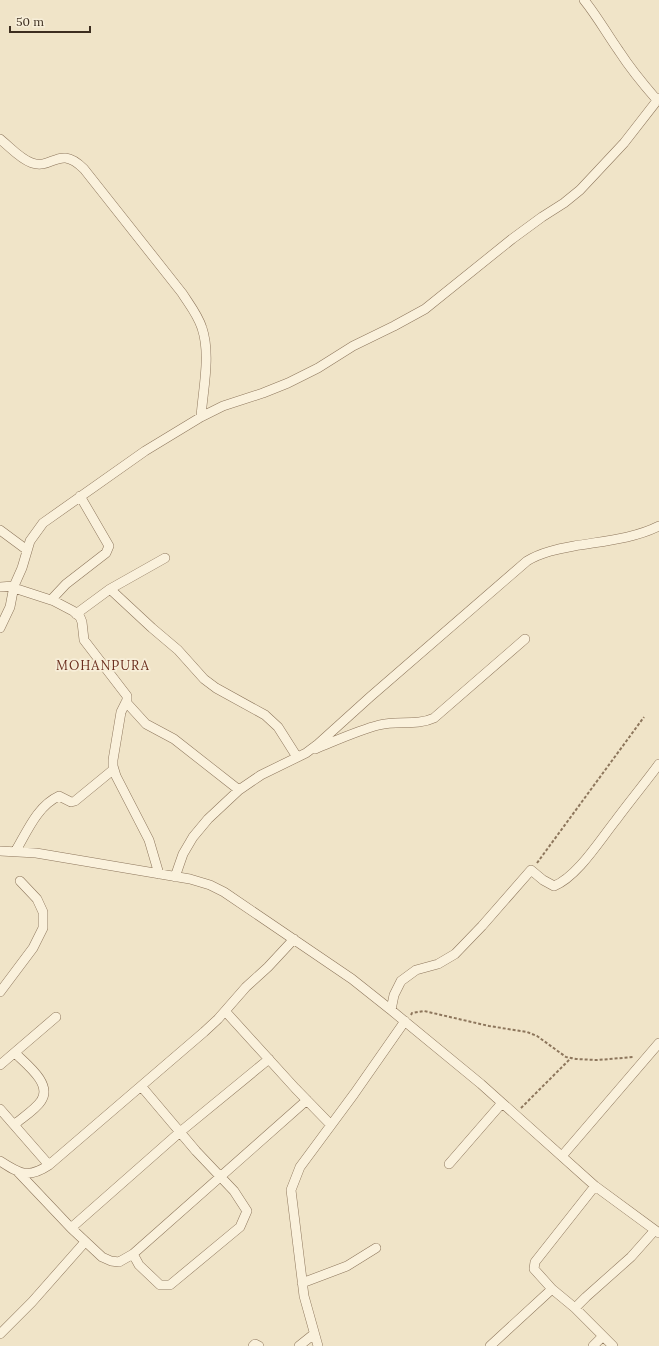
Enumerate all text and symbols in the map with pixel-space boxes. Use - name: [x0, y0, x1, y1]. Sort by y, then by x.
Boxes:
- scale bar: [10, 8, 90, 34]
- text: 50 m: [16, 14, 44, 29]
- district label: MOHANPURA: [56, 657, 150, 674]

